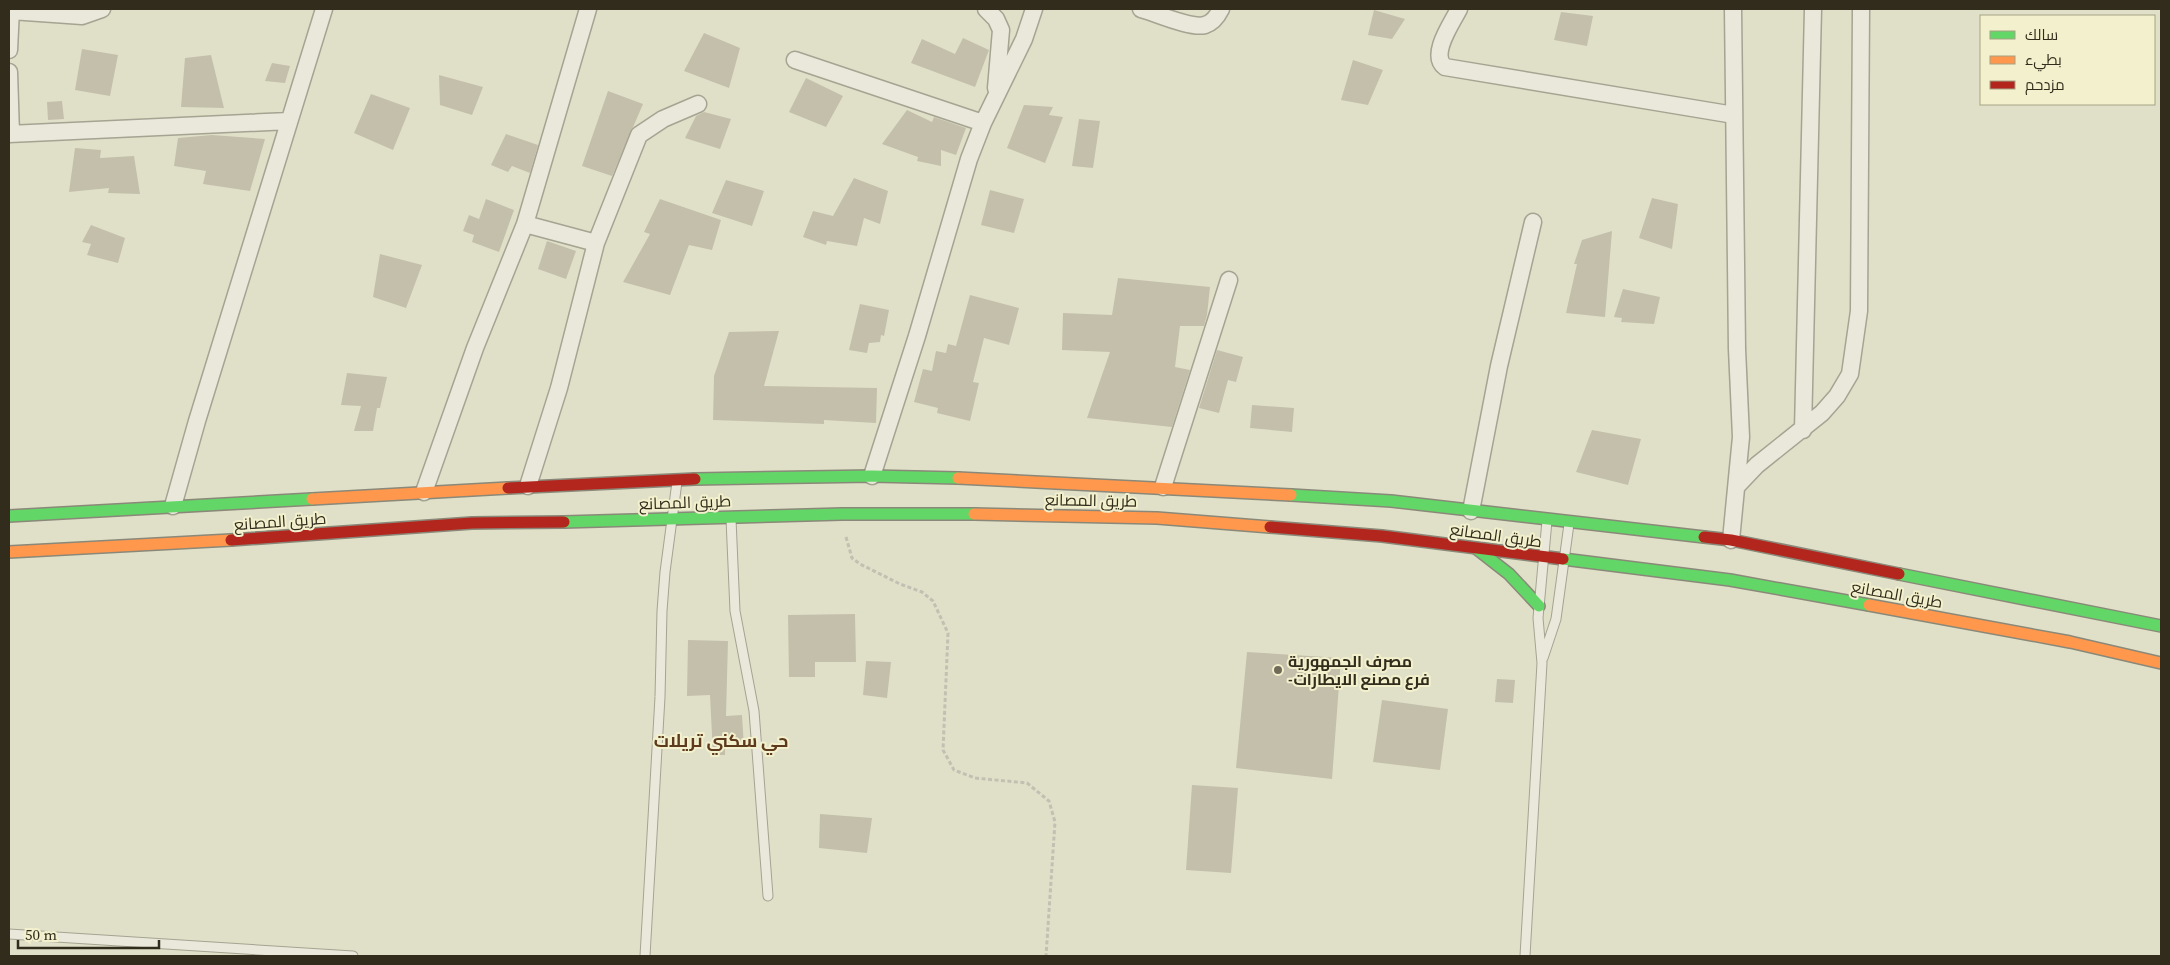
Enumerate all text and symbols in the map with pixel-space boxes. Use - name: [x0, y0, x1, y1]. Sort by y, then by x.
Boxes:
- legend: [1980, 15, 2155, 105]
- text: سالك: [2025, 24, 2058, 45]
- text: بطيء: [2025, 49, 2062, 72]
- text: مزدحم: [2025, 74, 2065, 95]
- street label: طريق المصانع: [1045, 488, 1137, 513]
- street label: طريق المصانع: [638, 489, 732, 516]
- street label: طريق المصانع: [233, 507, 327, 536]
- street label: طريق المصانع: [1449, 518, 1543, 553]
- street label: طريق المصانع: [1849, 575, 1944, 614]
- place label: مصرف الجمهورية -فرع مصنع الايطارات: [1288, 650, 1430, 690]
- marker: مصرف الجمهورية -فرع مصنع الايطارات: [1272, 664, 1284, 676]
- district label: حي سكني تريلات: [654, 728, 788, 756]
- scale bar: [18, 918, 159, 950]
- text: 50 m: [25, 924, 57, 945]

